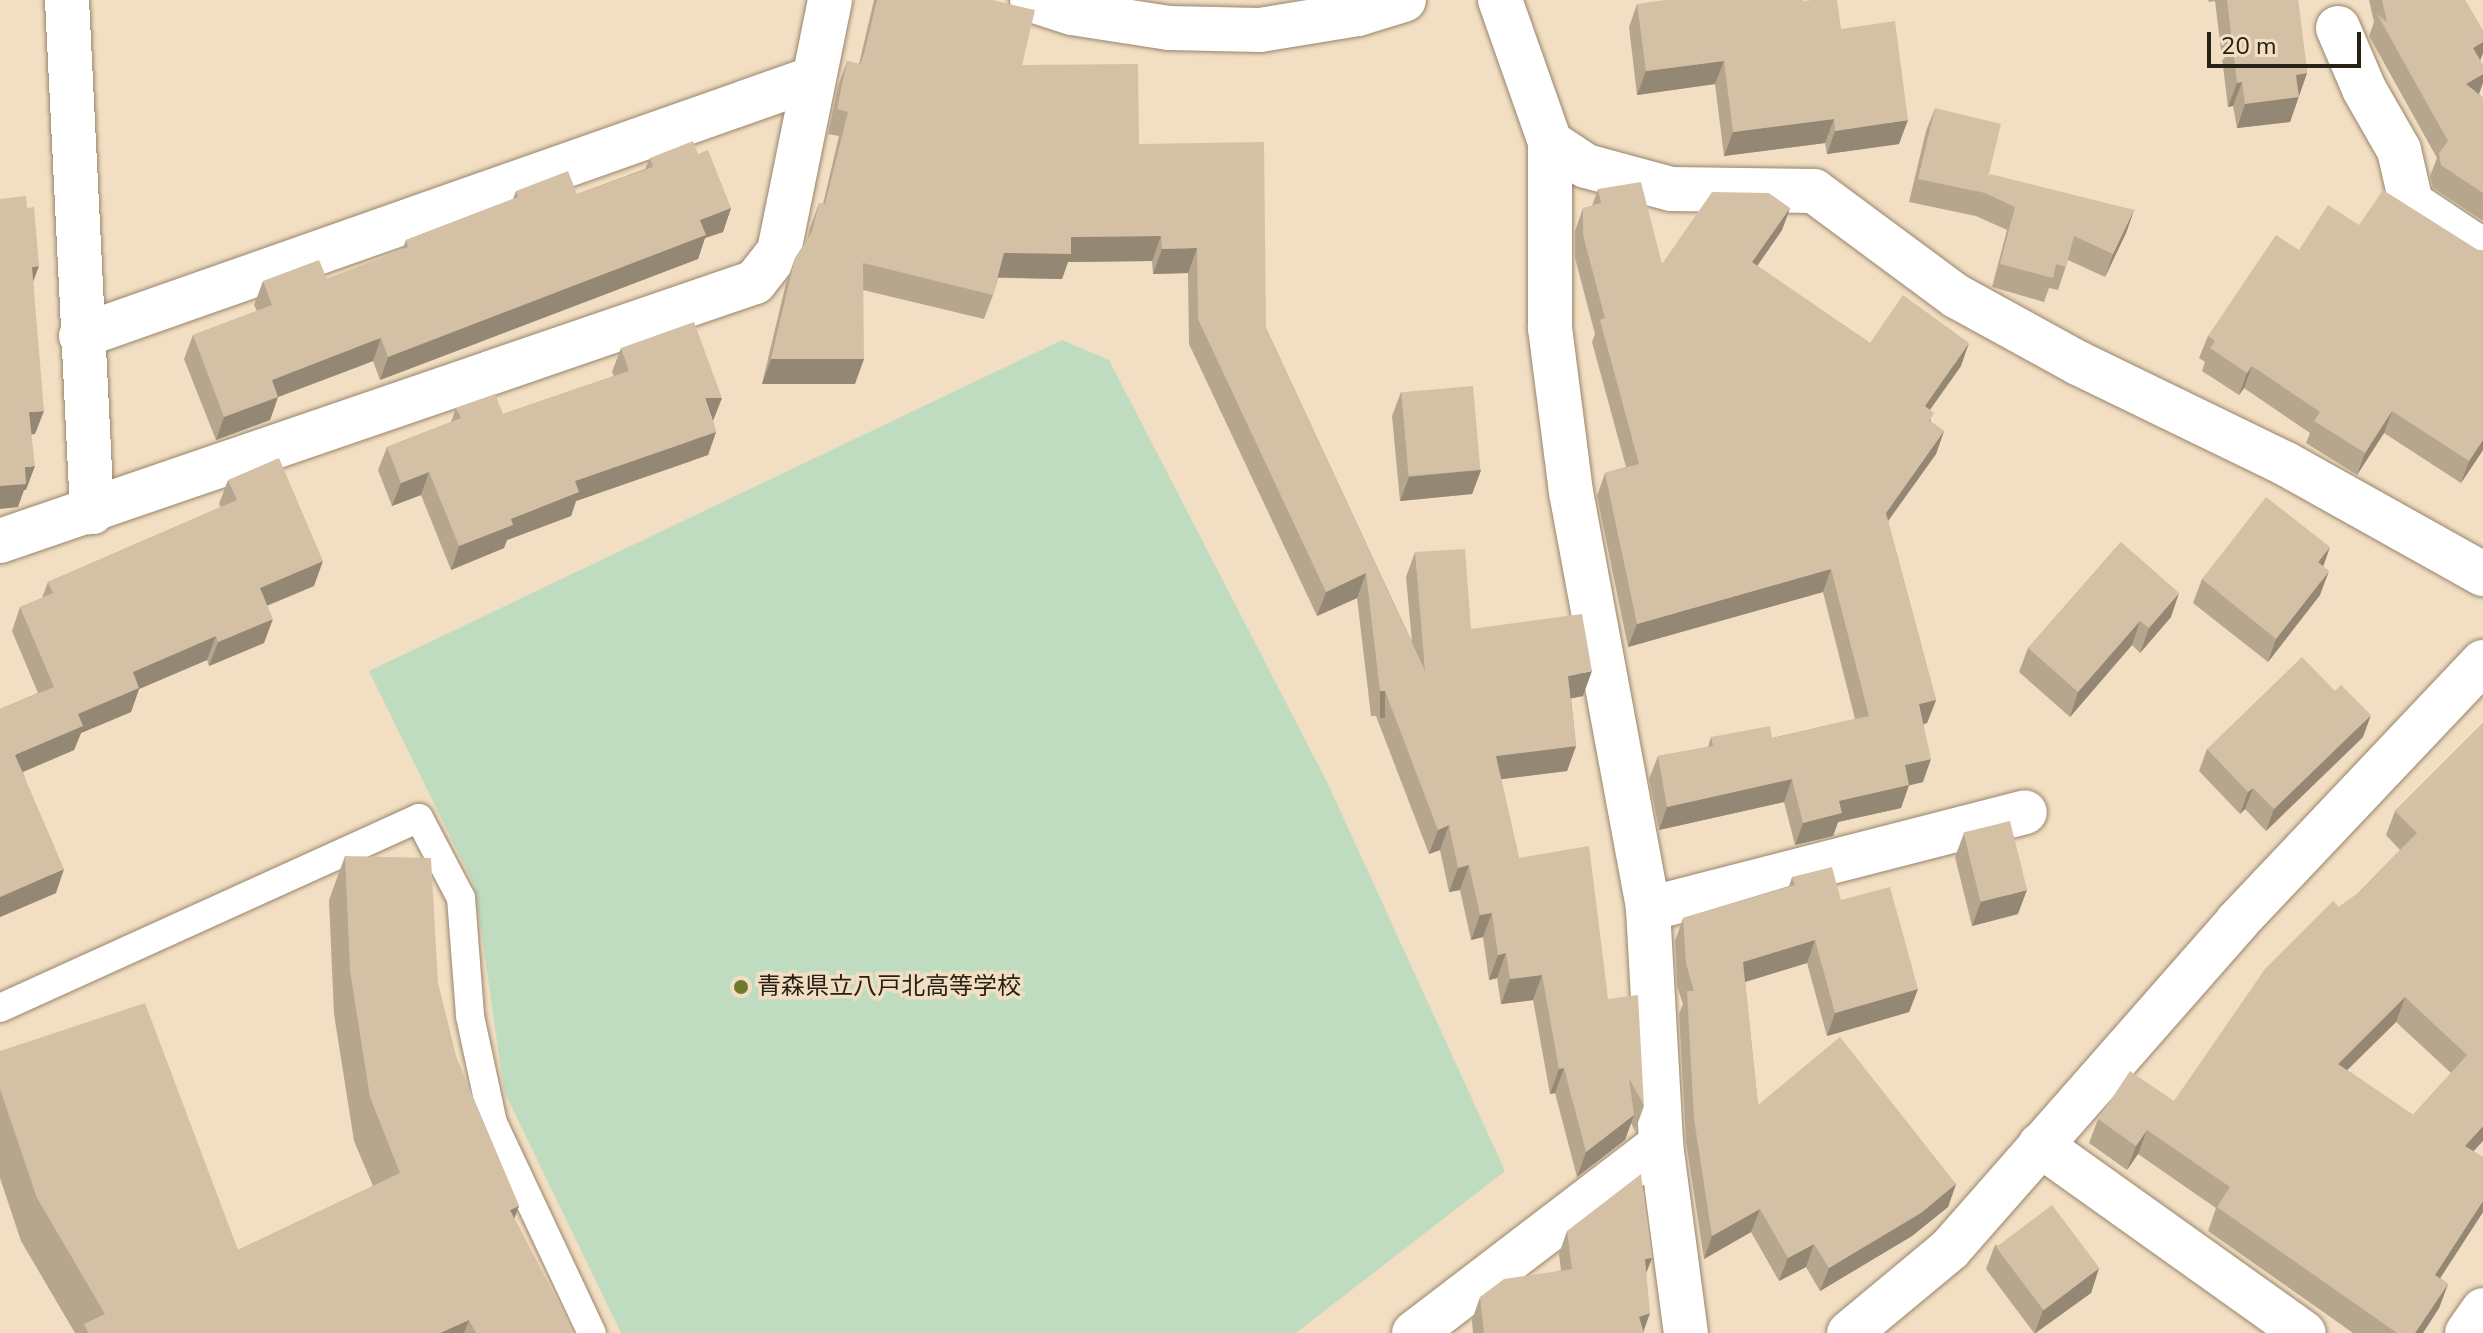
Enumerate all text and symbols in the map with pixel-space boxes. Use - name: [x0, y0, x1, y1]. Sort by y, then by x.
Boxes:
- scale bar: [2211, 16, 2365, 66]
- text: 20 m: [2221, 30, 2277, 62]
- place label: 青森県立八戸北高等学校: [757, 973, 1021, 1001]
- marker: 青森県立八戸北高等学校: [732, 978, 750, 996]

